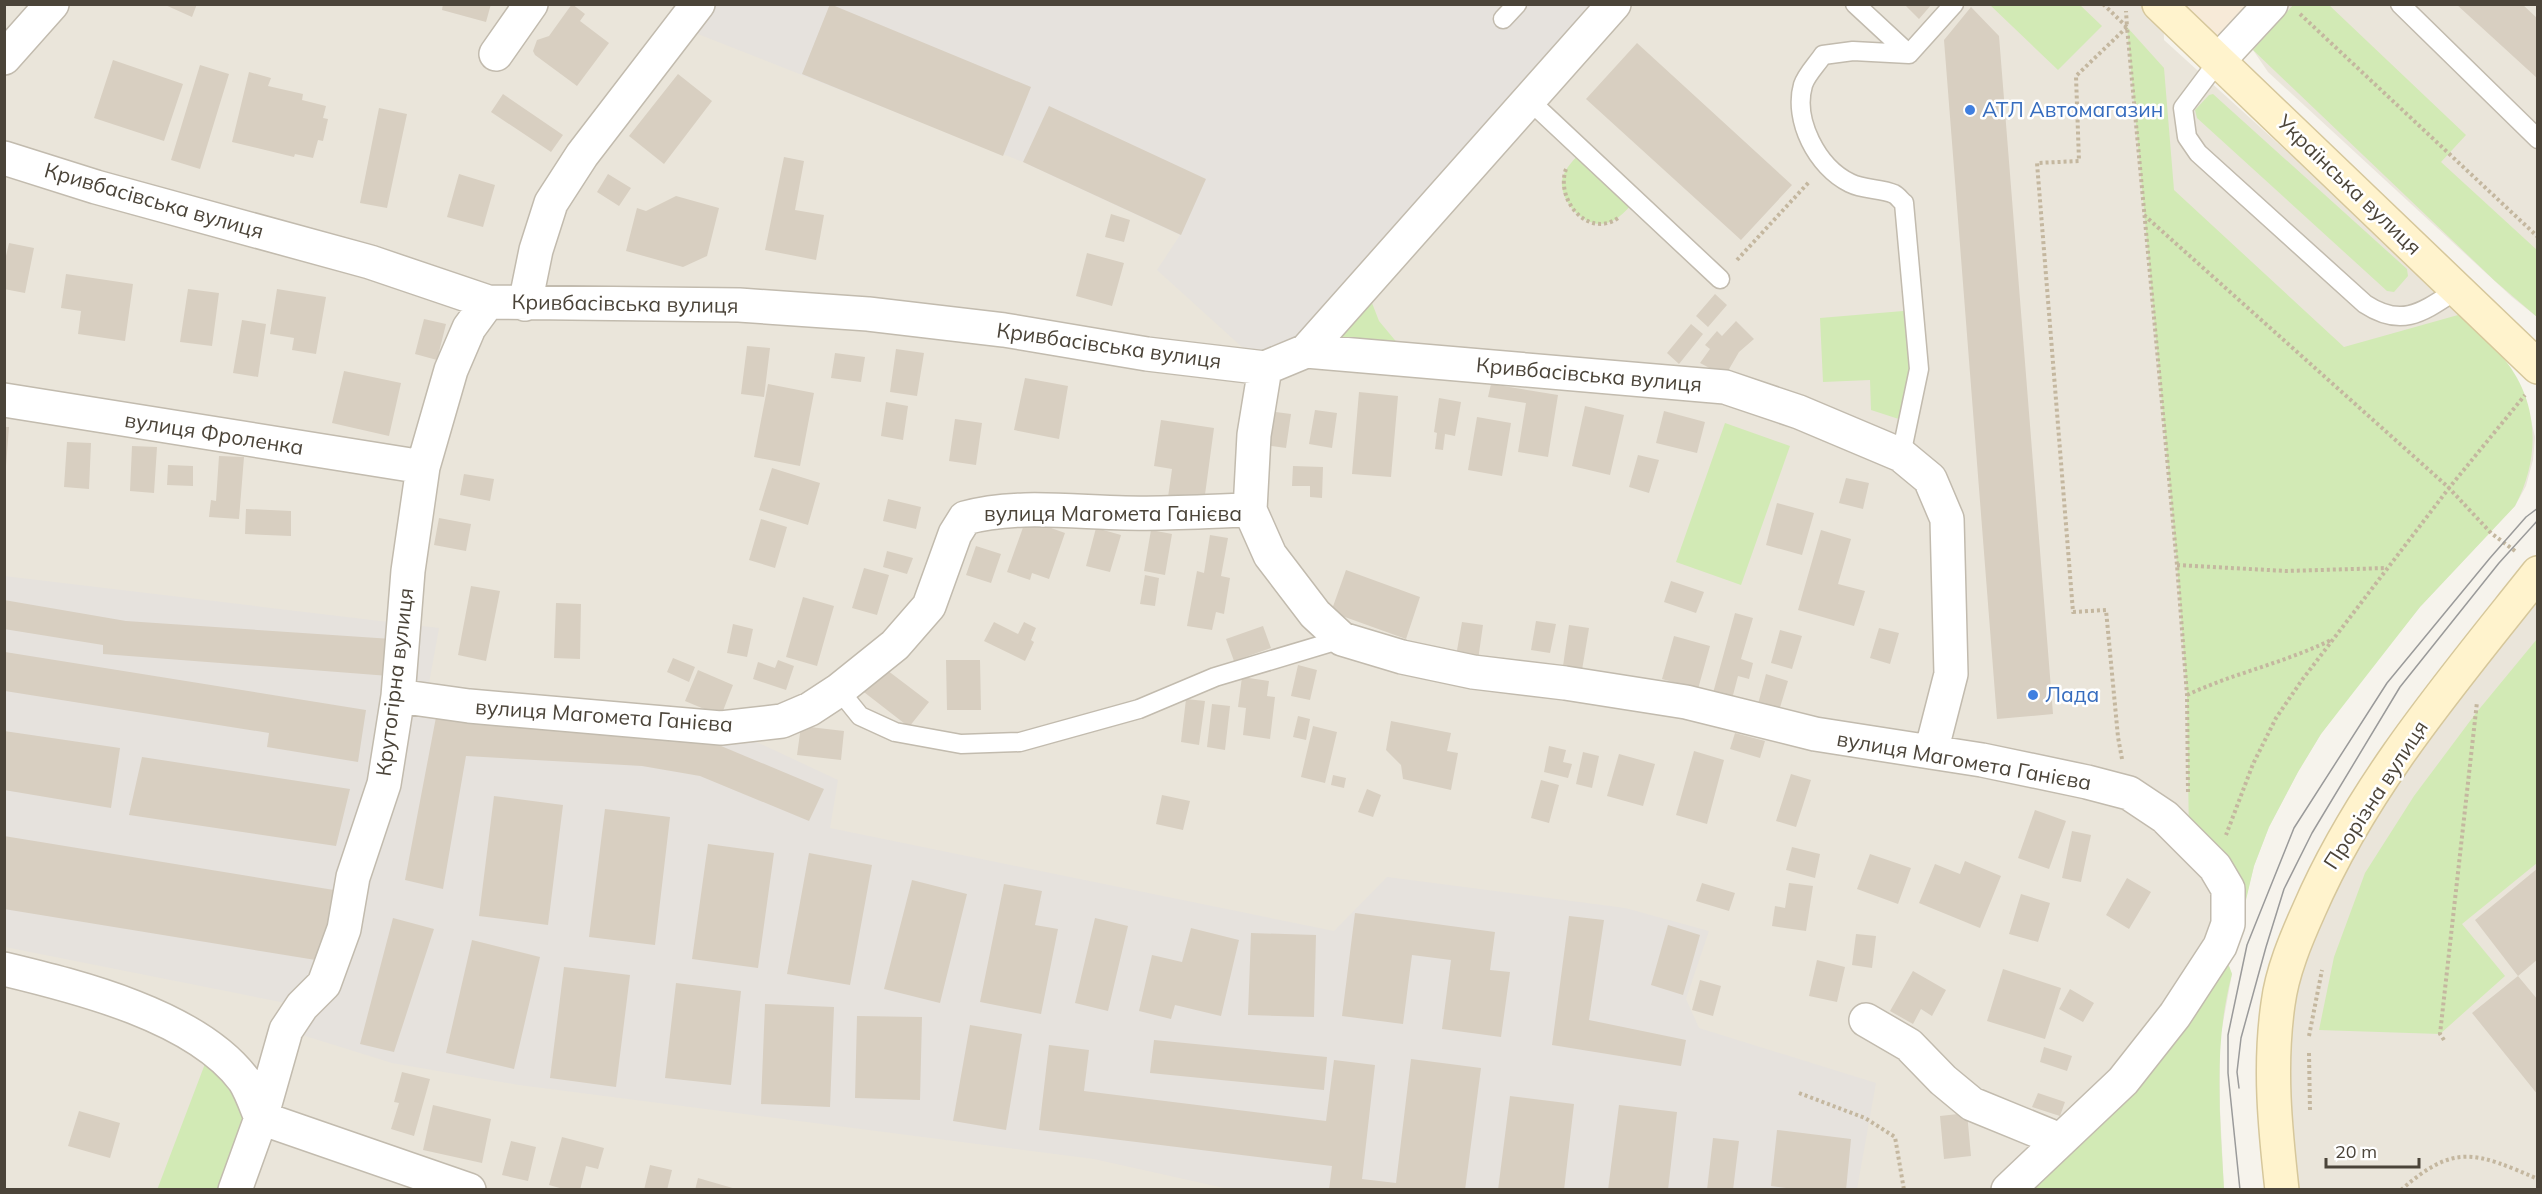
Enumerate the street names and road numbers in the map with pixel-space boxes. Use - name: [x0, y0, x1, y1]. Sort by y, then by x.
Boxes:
- street label: Українська вулиця: [2271, 108, 2427, 260]
- street label: Кривбасівська вулиця: [42, 156, 267, 244]
- street label: Кривбасівська вулиця: [511, 288, 739, 318]
- street label: Кривбасівська вулиця: [995, 316, 1223, 374]
- street label: Кривбасівська вулиця: [1475, 351, 1703, 397]
- street label: вулиця Фроленка: [123, 406, 305, 460]
- street label: вулиця Магомета Ганієва: [984, 500, 1242, 526]
- street label: Крутогірна вулиця: [370, 586, 418, 777]
- street label: вулиця Магомета Ганієва: [474, 693, 734, 737]
- street label: Прорізна вулиця: [2317, 715, 2433, 874]
- street label: вулиця Магомета Ганієва: [1835, 725, 2094, 795]

